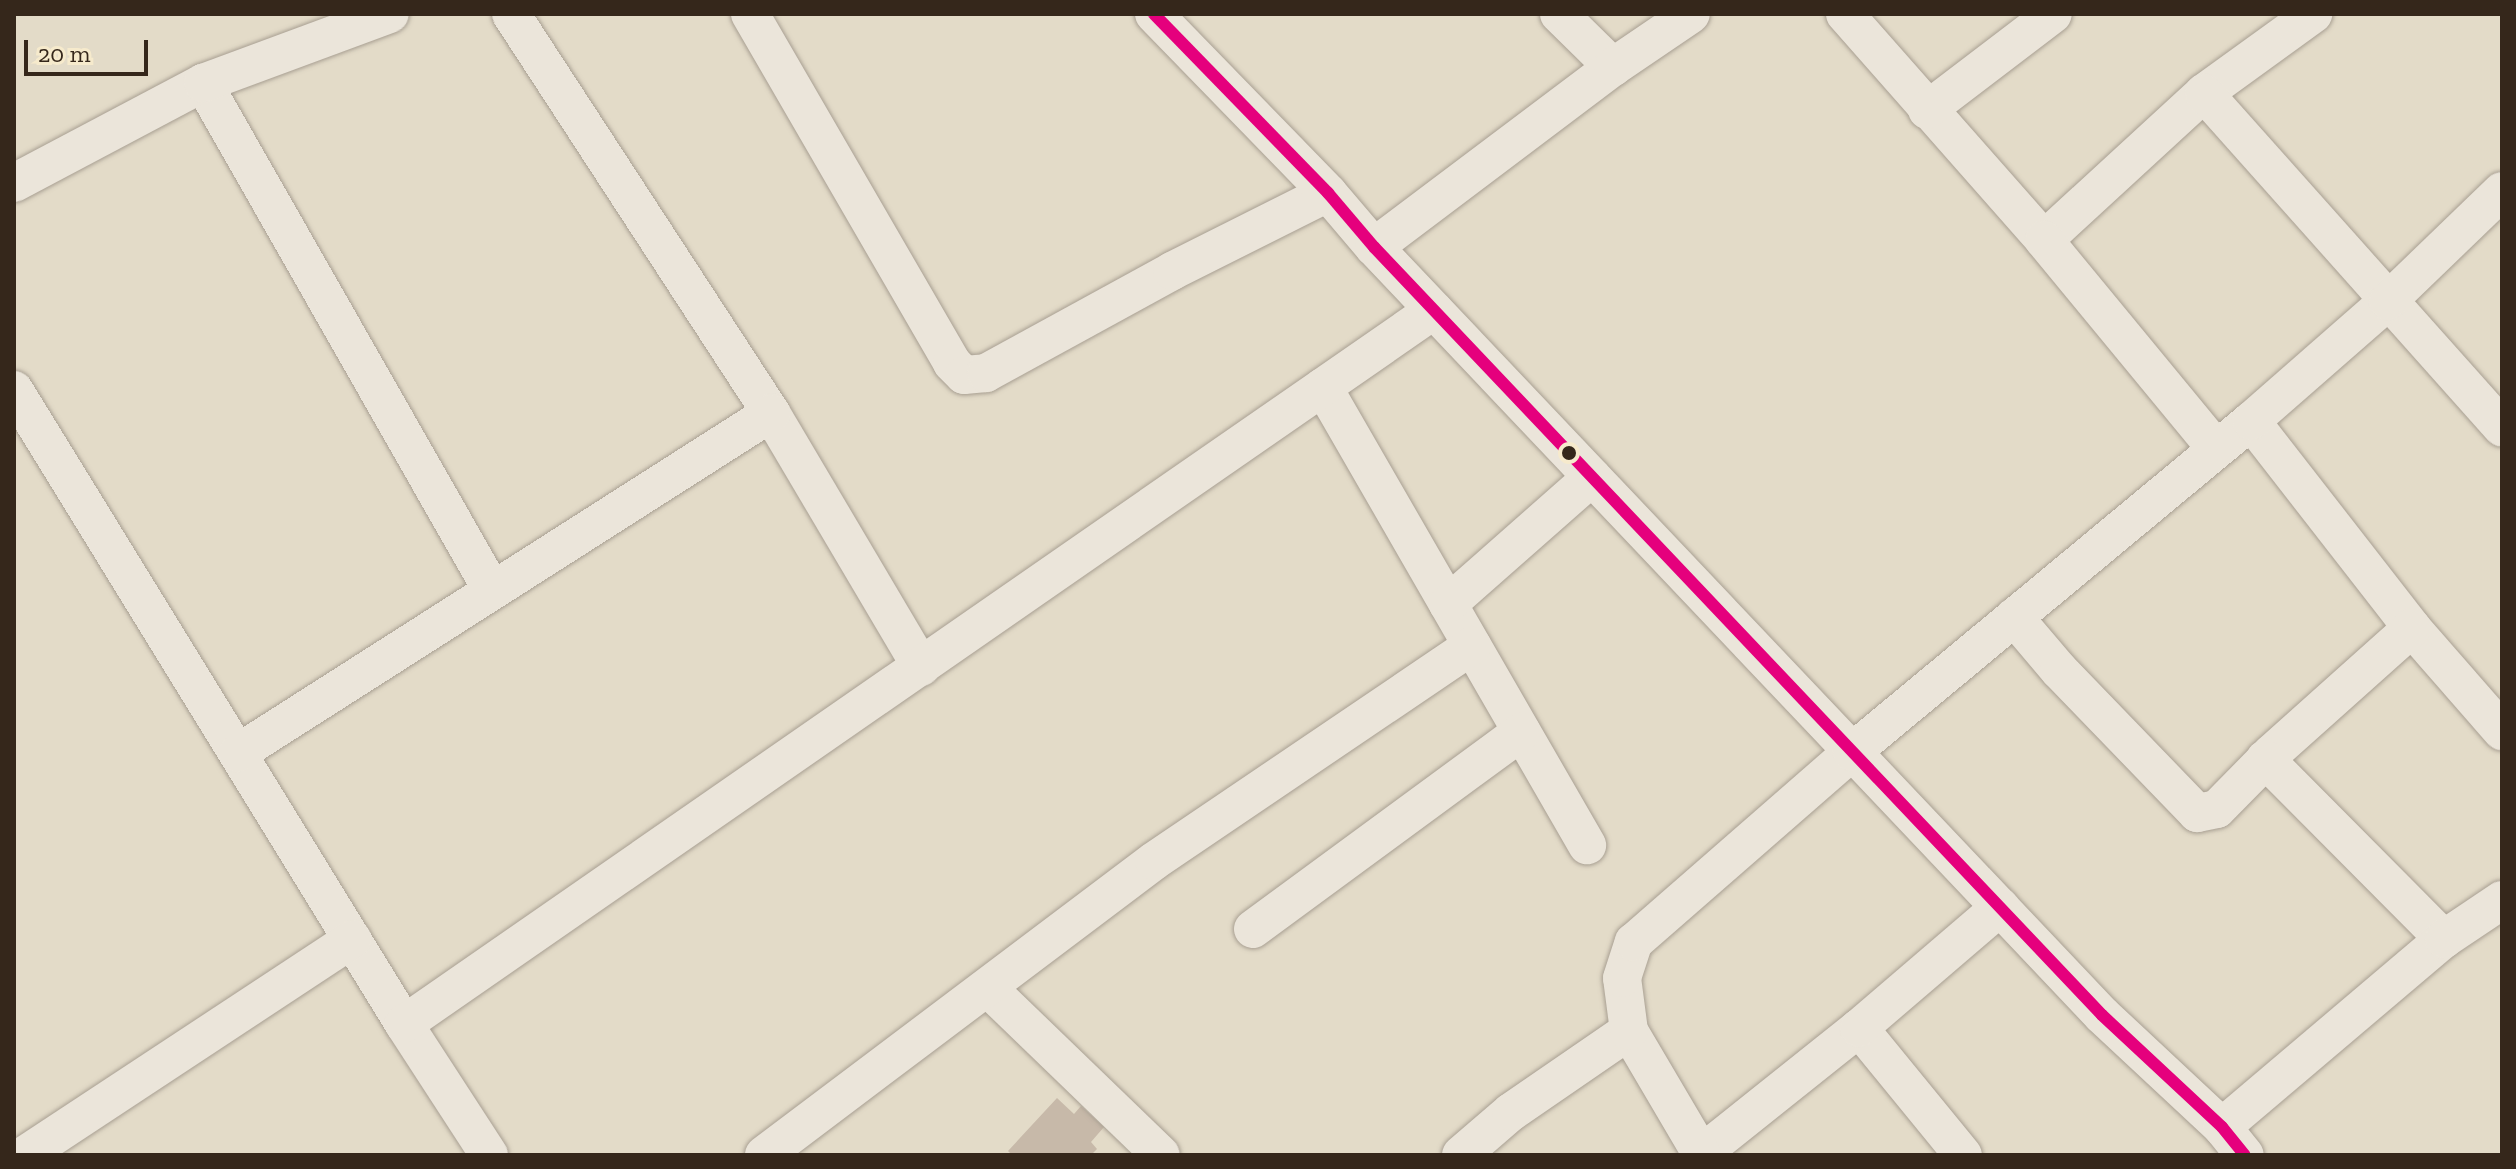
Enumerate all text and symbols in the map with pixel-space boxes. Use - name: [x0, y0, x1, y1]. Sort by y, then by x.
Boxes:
- scale bar: [28, 24, 152, 74]
- text: 20 m: [38, 39, 90, 68]
- unlabelled marker: [1561, 445, 1577, 461]

